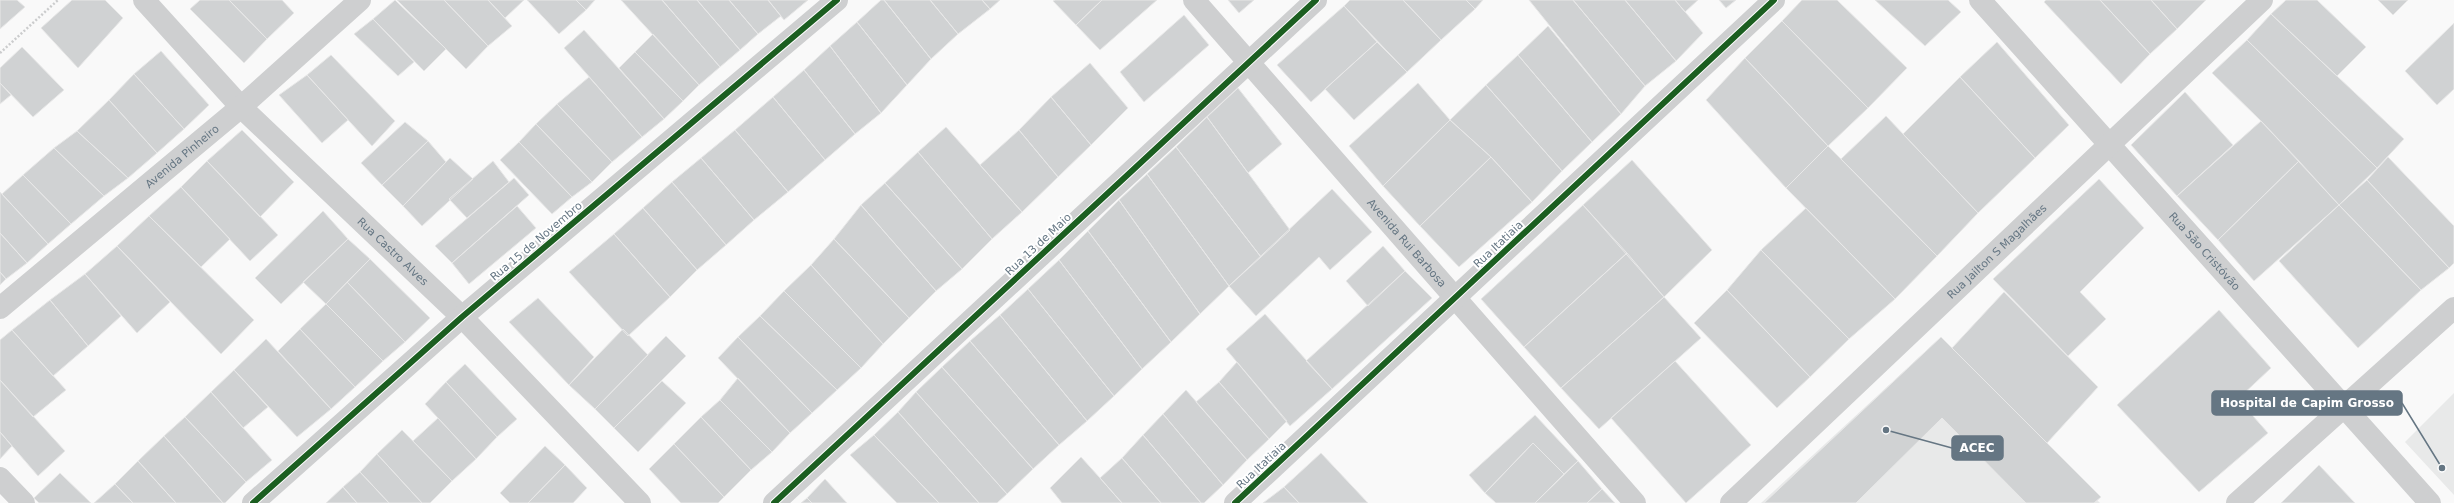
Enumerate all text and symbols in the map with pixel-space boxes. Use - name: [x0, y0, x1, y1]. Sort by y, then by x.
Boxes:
- street label: Avenida Pinheiro: [143, 122, 222, 191]
- street label: Avenida Rui Barbosa: [1364, 196, 1449, 290]
- street label: Rua 15 de Novembro: [488, 199, 585, 284]
- street label: Rua Jailton S Magalhães: [1945, 201, 2050, 302]
- street label: Rua 13 de Maio: [1003, 210, 1074, 278]
- street label: Rua São Cristóvão: [2166, 210, 2243, 293]
- street label: Rua Castro Alves: [354, 215, 431, 289]
- street label: Rua Itatiaia: [1471, 218, 1526, 270]
- callout: Hospital de Capim Grosso: [2212, 391, 2402, 415]
- text: Hospital de Capim Grosso: [2220, 396, 2394, 410]
- callout: ACEC: [1952, 436, 2003, 460]
- street label: Rua Itatiaia: [1234, 439, 1289, 491]
- text: ACEC: [1959, 441, 1995, 455]

